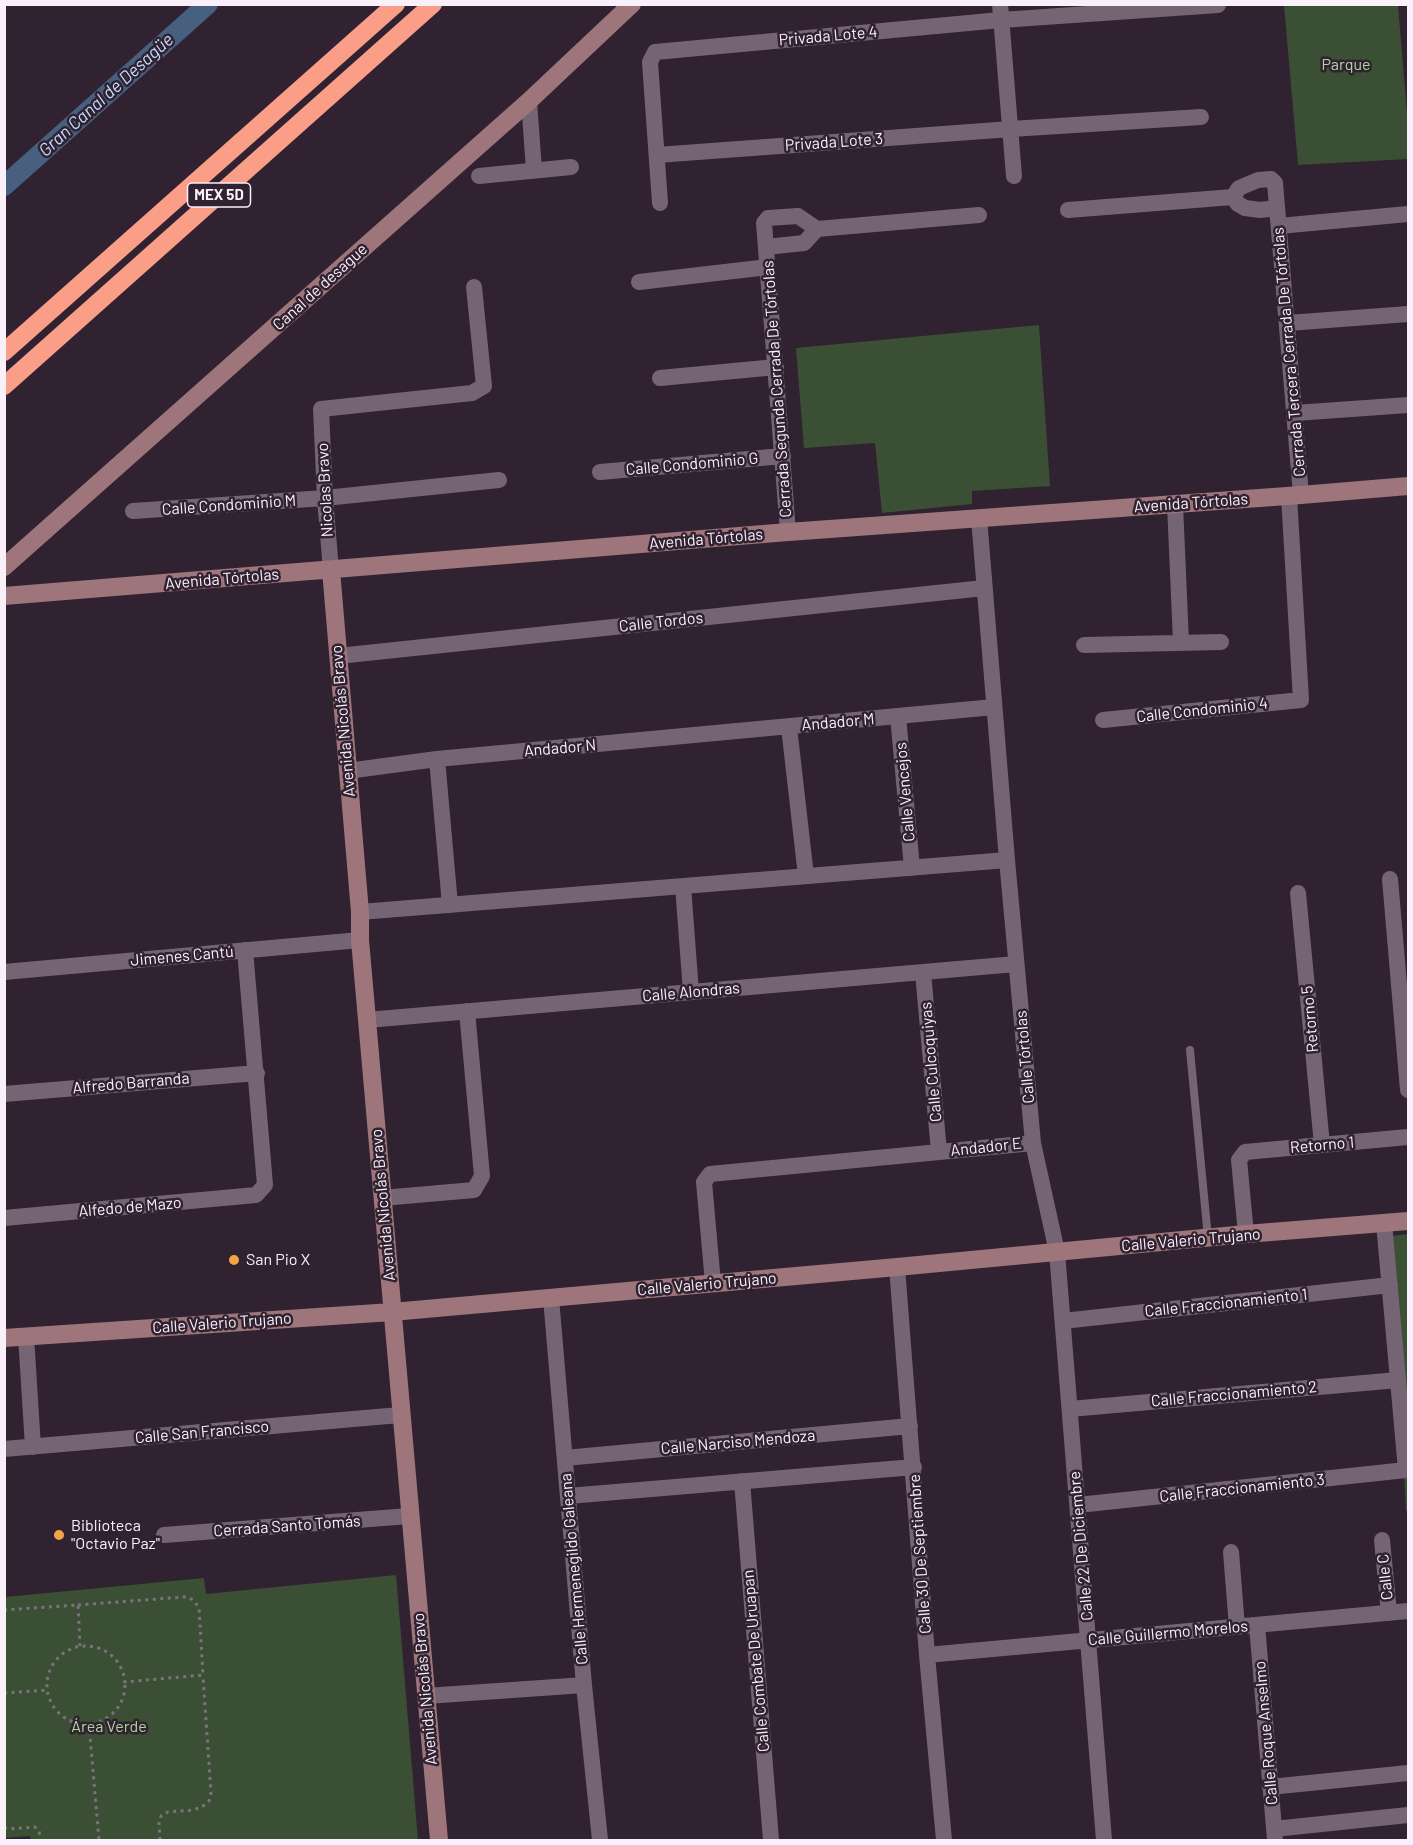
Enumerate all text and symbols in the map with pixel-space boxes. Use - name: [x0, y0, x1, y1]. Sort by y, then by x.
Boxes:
- street label: Privada Lote 4: [778, 22, 878, 50]
- water label: Gran Canal de Desagüe: [34, 29, 178, 161]
- park label: Parque: [1321, 55, 1371, 75]
- street label: Privada Lote 3: [784, 129, 884, 155]
- road number: MEX 5D: [188, 183, 250, 207]
- street label: Cerrada Tercera Cerrada De Tórtolas: [1269, 226, 1309, 478]
- street label: Canal de desague: [269, 240, 371, 334]
- street label: Cerrada Segunda Cerrada De Tórtolas: [758, 260, 796, 518]
- street label: Nicolas Bravo: [313, 442, 337, 538]
- street label: Calle Condominio G: [625, 449, 759, 479]
- street label: Avenida Tórtolas: [1133, 489, 1249, 517]
- street label: Calle Condominio M: [161, 491, 297, 519]
- street label: Avenida Tórtolas: [648, 524, 764, 554]
- street label: Avenida Tórtolas: [164, 564, 280, 594]
- street label: Calle Tordos: [618, 608, 704, 636]
- street label: Avenida Nicolás Bravo: [327, 644, 359, 798]
- street label: Calle Condominio 4: [1135, 694, 1269, 726]
- street label: Andador M: [801, 709, 875, 735]
- street label: Andador N: [523, 735, 597, 761]
- street label: Calle Vencejos: [891, 742, 919, 842]
- street label: Jimenes Cantú: [130, 942, 234, 970]
- street label: Calle Alondras: [641, 978, 741, 1006]
- street label: Retorno 5: [1298, 985, 1322, 1053]
- street label: Calle Culcoquiyas: [916, 1001, 946, 1123]
- street label: Calle Tórtolas: [1011, 1010, 1039, 1104]
- street label: Alfredo Barranda: [72, 1068, 190, 1098]
- street label: Avenida Nicolás Bravo: [367, 1128, 399, 1282]
- street label: Retorno 1: [1289, 1133, 1355, 1157]
- street label: Andador E: [950, 1134, 1022, 1160]
- street label: Alfedo de Mazo: [78, 1193, 182, 1221]
- street label: Calle Valerio Trujano: [1121, 1224, 1261, 1256]
- place label: San Pio X: [246, 1250, 310, 1270]
- marker: San Pio X: [227, 1253, 241, 1267]
- street label: Calle Valerio Trujano: [637, 1268, 777, 1300]
- street label: Calle Fraccionamiento 1: [1144, 1285, 1308, 1321]
- street label: Calle Valerio Trujano: [152, 1309, 292, 1337]
- street label: Calle Fraccionamiento 2: [1150, 1377, 1318, 1411]
- street label: Calle San Francisco: [134, 1417, 270, 1447]
- street label: Calle Narciso Mendoza: [660, 1426, 816, 1458]
- street label: Calle 22 De Diciembre: [1065, 1470, 1097, 1622]
- street label: Calle Fraccionamiento 3: [1158, 1470, 1326, 1506]
- street label: Calle Hermenegildo Galeana: [556, 1472, 592, 1666]
- street label: Calle 30 De Septiembre: [905, 1473, 935, 1635]
- street label: Cerrada Santo Tomás: [213, 1511, 361, 1541]
- place label: Biblioteca "Octavio Paz": [71, 1516, 160, 1554]
- marker: Biblioteca "Octavio Paz": [52, 1528, 66, 1542]
- street label: Calle C: [1373, 1553, 1397, 1601]
- street label: Calle Combate De Uruapan: [738, 1569, 774, 1753]
- street label: Avenida Nicolás Bravo: [409, 1612, 441, 1766]
- street label: Calle Guillermo Morelos: [1087, 1616, 1249, 1650]
- street label: Calle Roque Anselmo: [1250, 1660, 1282, 1806]
- park label: Área Verde: [71, 1717, 147, 1737]

